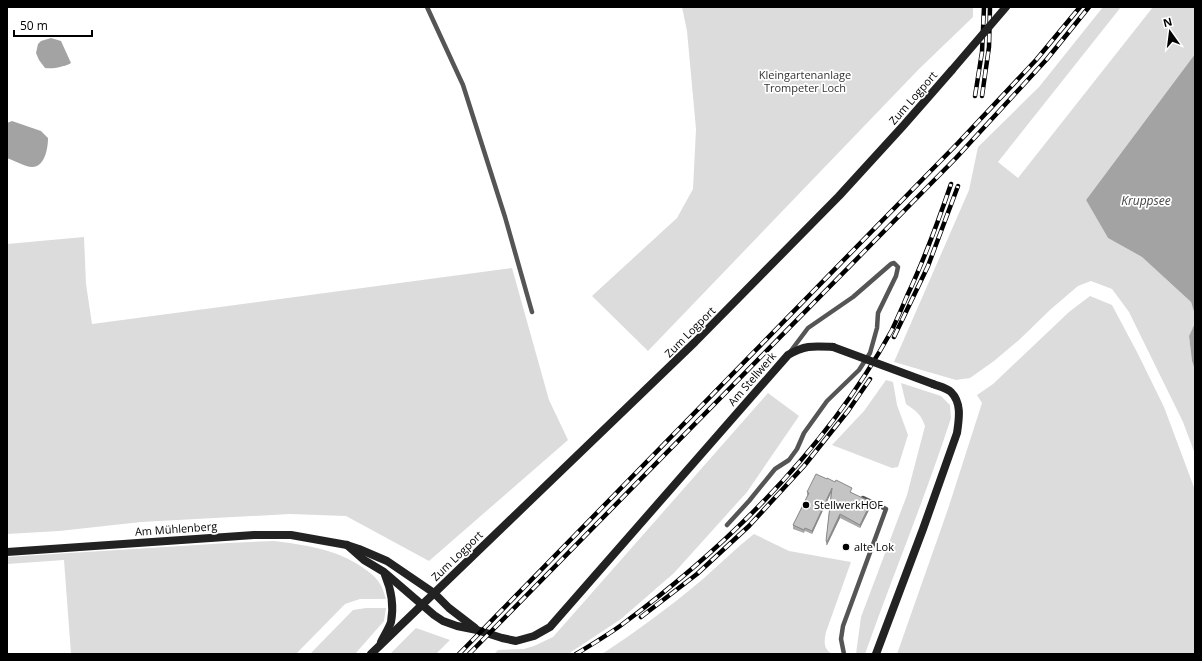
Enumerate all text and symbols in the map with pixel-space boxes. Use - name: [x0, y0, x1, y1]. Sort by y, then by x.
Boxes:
- scale bar: [14, 12, 92, 38]
- north arrow: [1150, 12, 1190, 52]
- text: N: [1161, 13, 1174, 30]
- text: 50 m: [20, 17, 48, 34]
- park label: Kleingartenanlage Trompeter Loch: [759, 67, 851, 95]
- street label: Zum Logport: [885, 68, 940, 128]
- water label: Kruppsee: [1121, 192, 1171, 209]
- street label: Zum Logport: [661, 303, 718, 360]
- street label: Am Stellwerk: [724, 348, 779, 409]
- place label: StellwerkHOF: [814, 497, 883, 512]
- marker: StellwerkHOF: [801, 500, 811, 510]
- street label: Am Mühlenberg: [134, 518, 218, 539]
- street label: Zum Logport: [428, 527, 486, 584]
- place label: alte Lok: [854, 539, 894, 554]
- marker: alte Lok: [841, 542, 851, 552]

